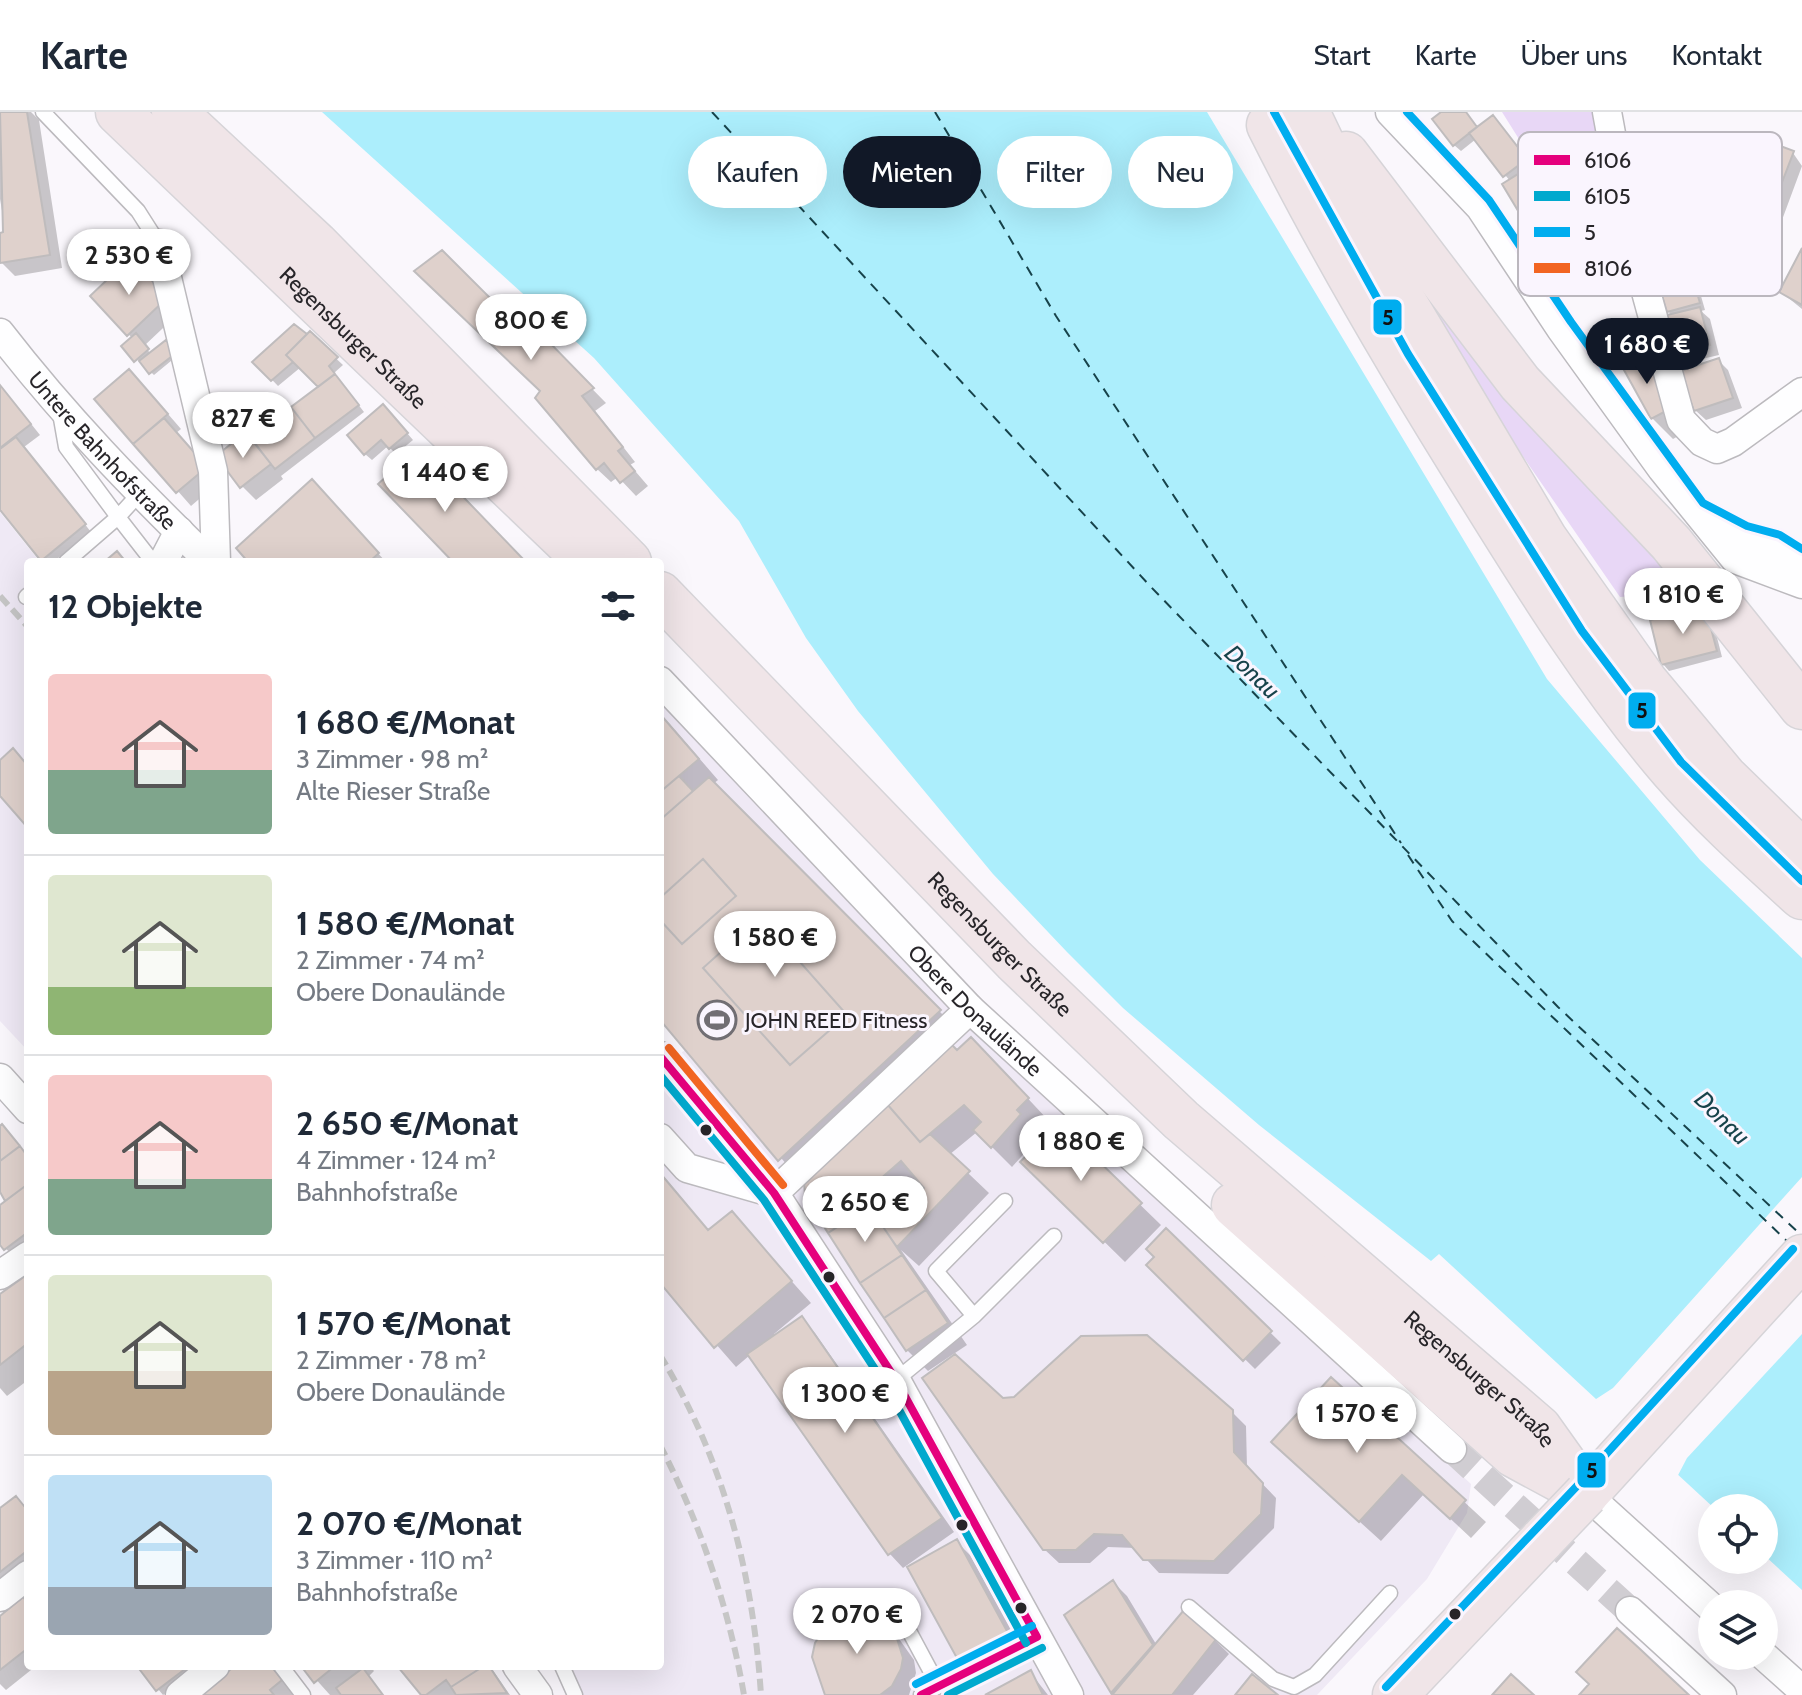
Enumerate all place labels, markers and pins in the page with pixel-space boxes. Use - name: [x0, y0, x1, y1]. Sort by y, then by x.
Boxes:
- pin: 2 530 €: [55, 229, 203, 297]
- pin: 800 €: [475, 294, 587, 362]
- pin: 1 680 €: [1573, 318, 1721, 386]
- pin: 827 €: [187, 392, 299, 460]
- pin: 1 440 €: [371, 446, 519, 514]
- pin: 1 810 €: [1609, 568, 1757, 636]
- pin: 1 580 €: [701, 911, 849, 979]
- sports icon: JOHN REED Fitness: [696, 999, 738, 1041]
- place label: JOHN REED Fitness: [744, 1007, 927, 1034]
- pin: 1 880 €: [1007, 1115, 1155, 1183]
- unlabelled marker: [698, 1122, 714, 1138]
- pin: 2 650 €: [791, 1176, 939, 1244]
- unlabelled marker: [821, 1269, 837, 1285]
- pin: 1 300 €: [771, 1367, 919, 1435]
- pin: 1 570 €: [1283, 1387, 1431, 1455]
- unlabelled marker: [954, 1517, 970, 1533]
- pin: 2 070 €: [783, 1588, 931, 1656]
- unlabelled marker: [1013, 1600, 1029, 1616]
- unlabelled marker: [1447, 1606, 1463, 1622]

